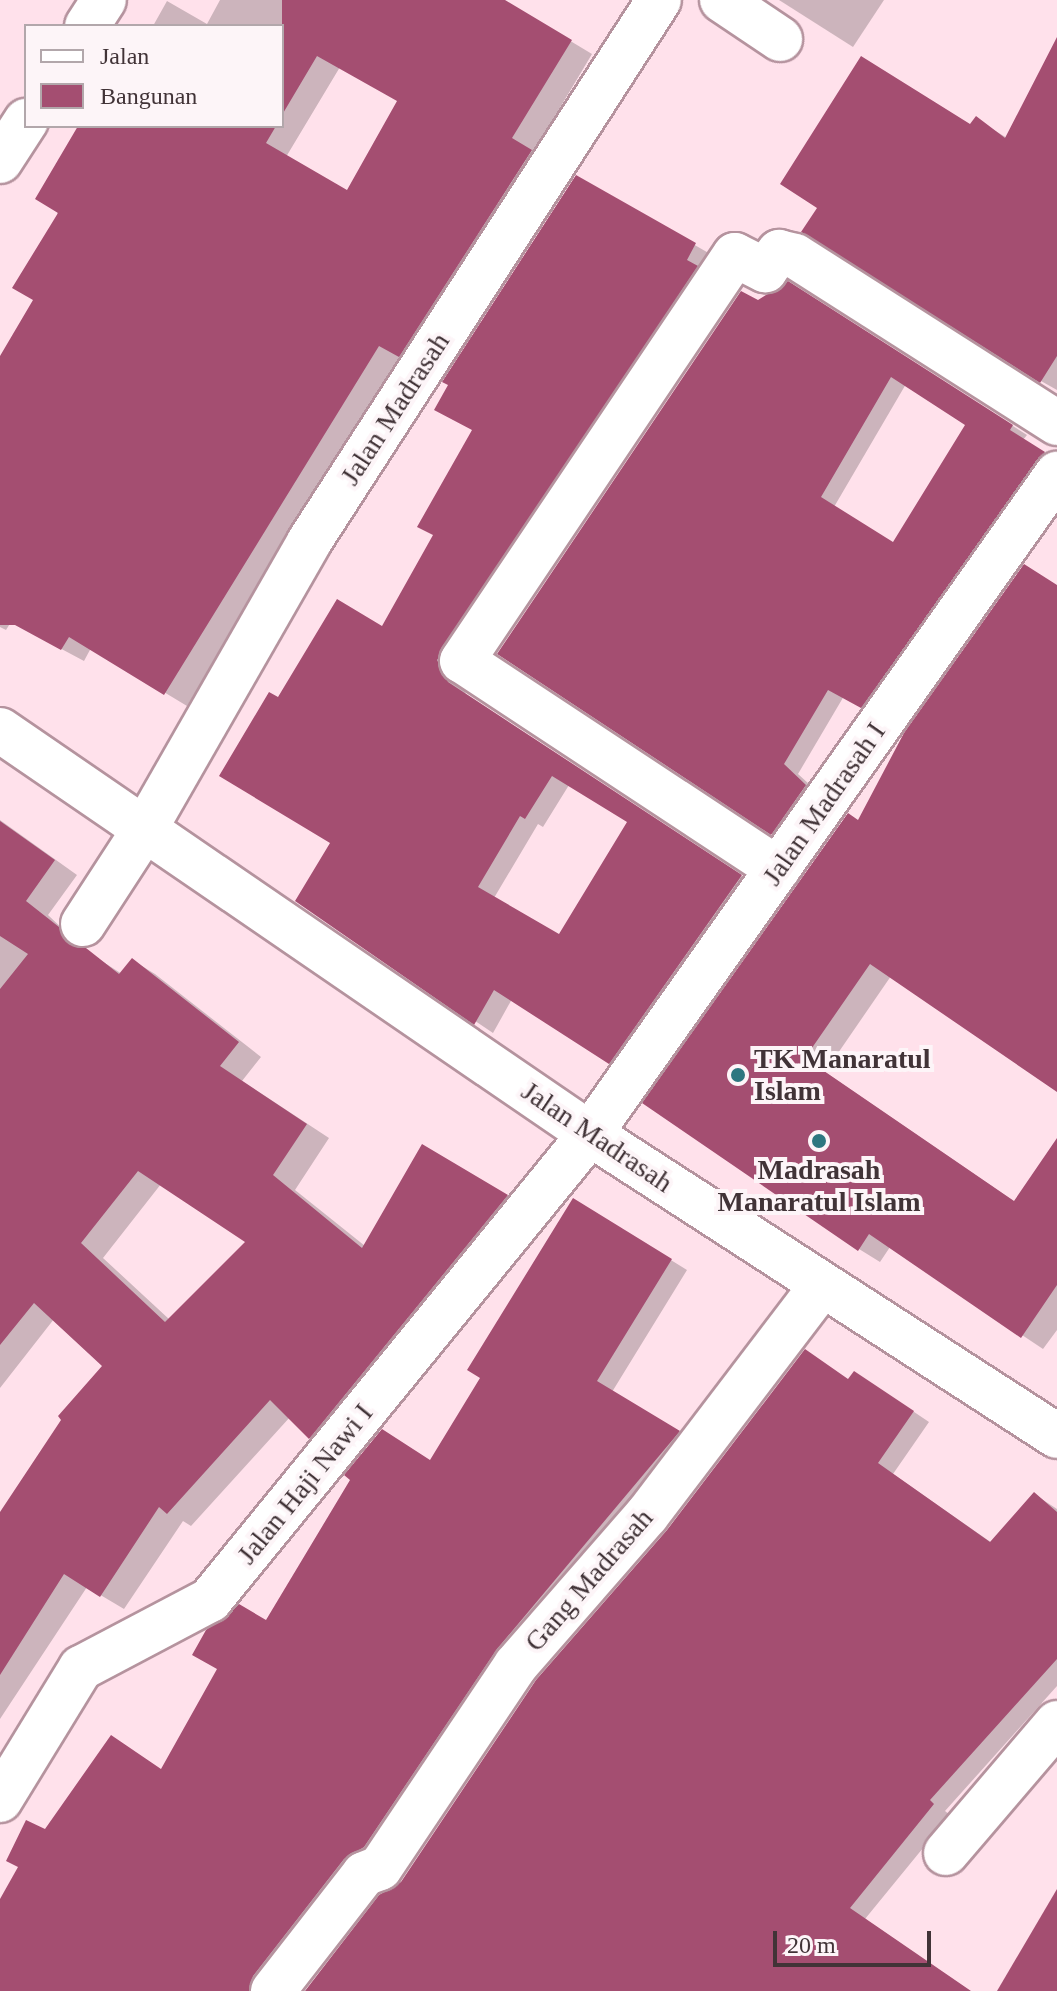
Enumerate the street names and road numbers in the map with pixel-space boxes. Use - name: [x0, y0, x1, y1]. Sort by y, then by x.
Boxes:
- street label: Jalan Madrasah: [333, 326, 457, 492]
- street label: Jalan Madrasah I: [755, 716, 893, 892]
- street label: Jalan Madrasah: [515, 1074, 679, 1200]
- street label: Jalan Haji Nawi I: [230, 1397, 380, 1571]
- street label: Gang Madrasah: [518, 1502, 660, 1658]

